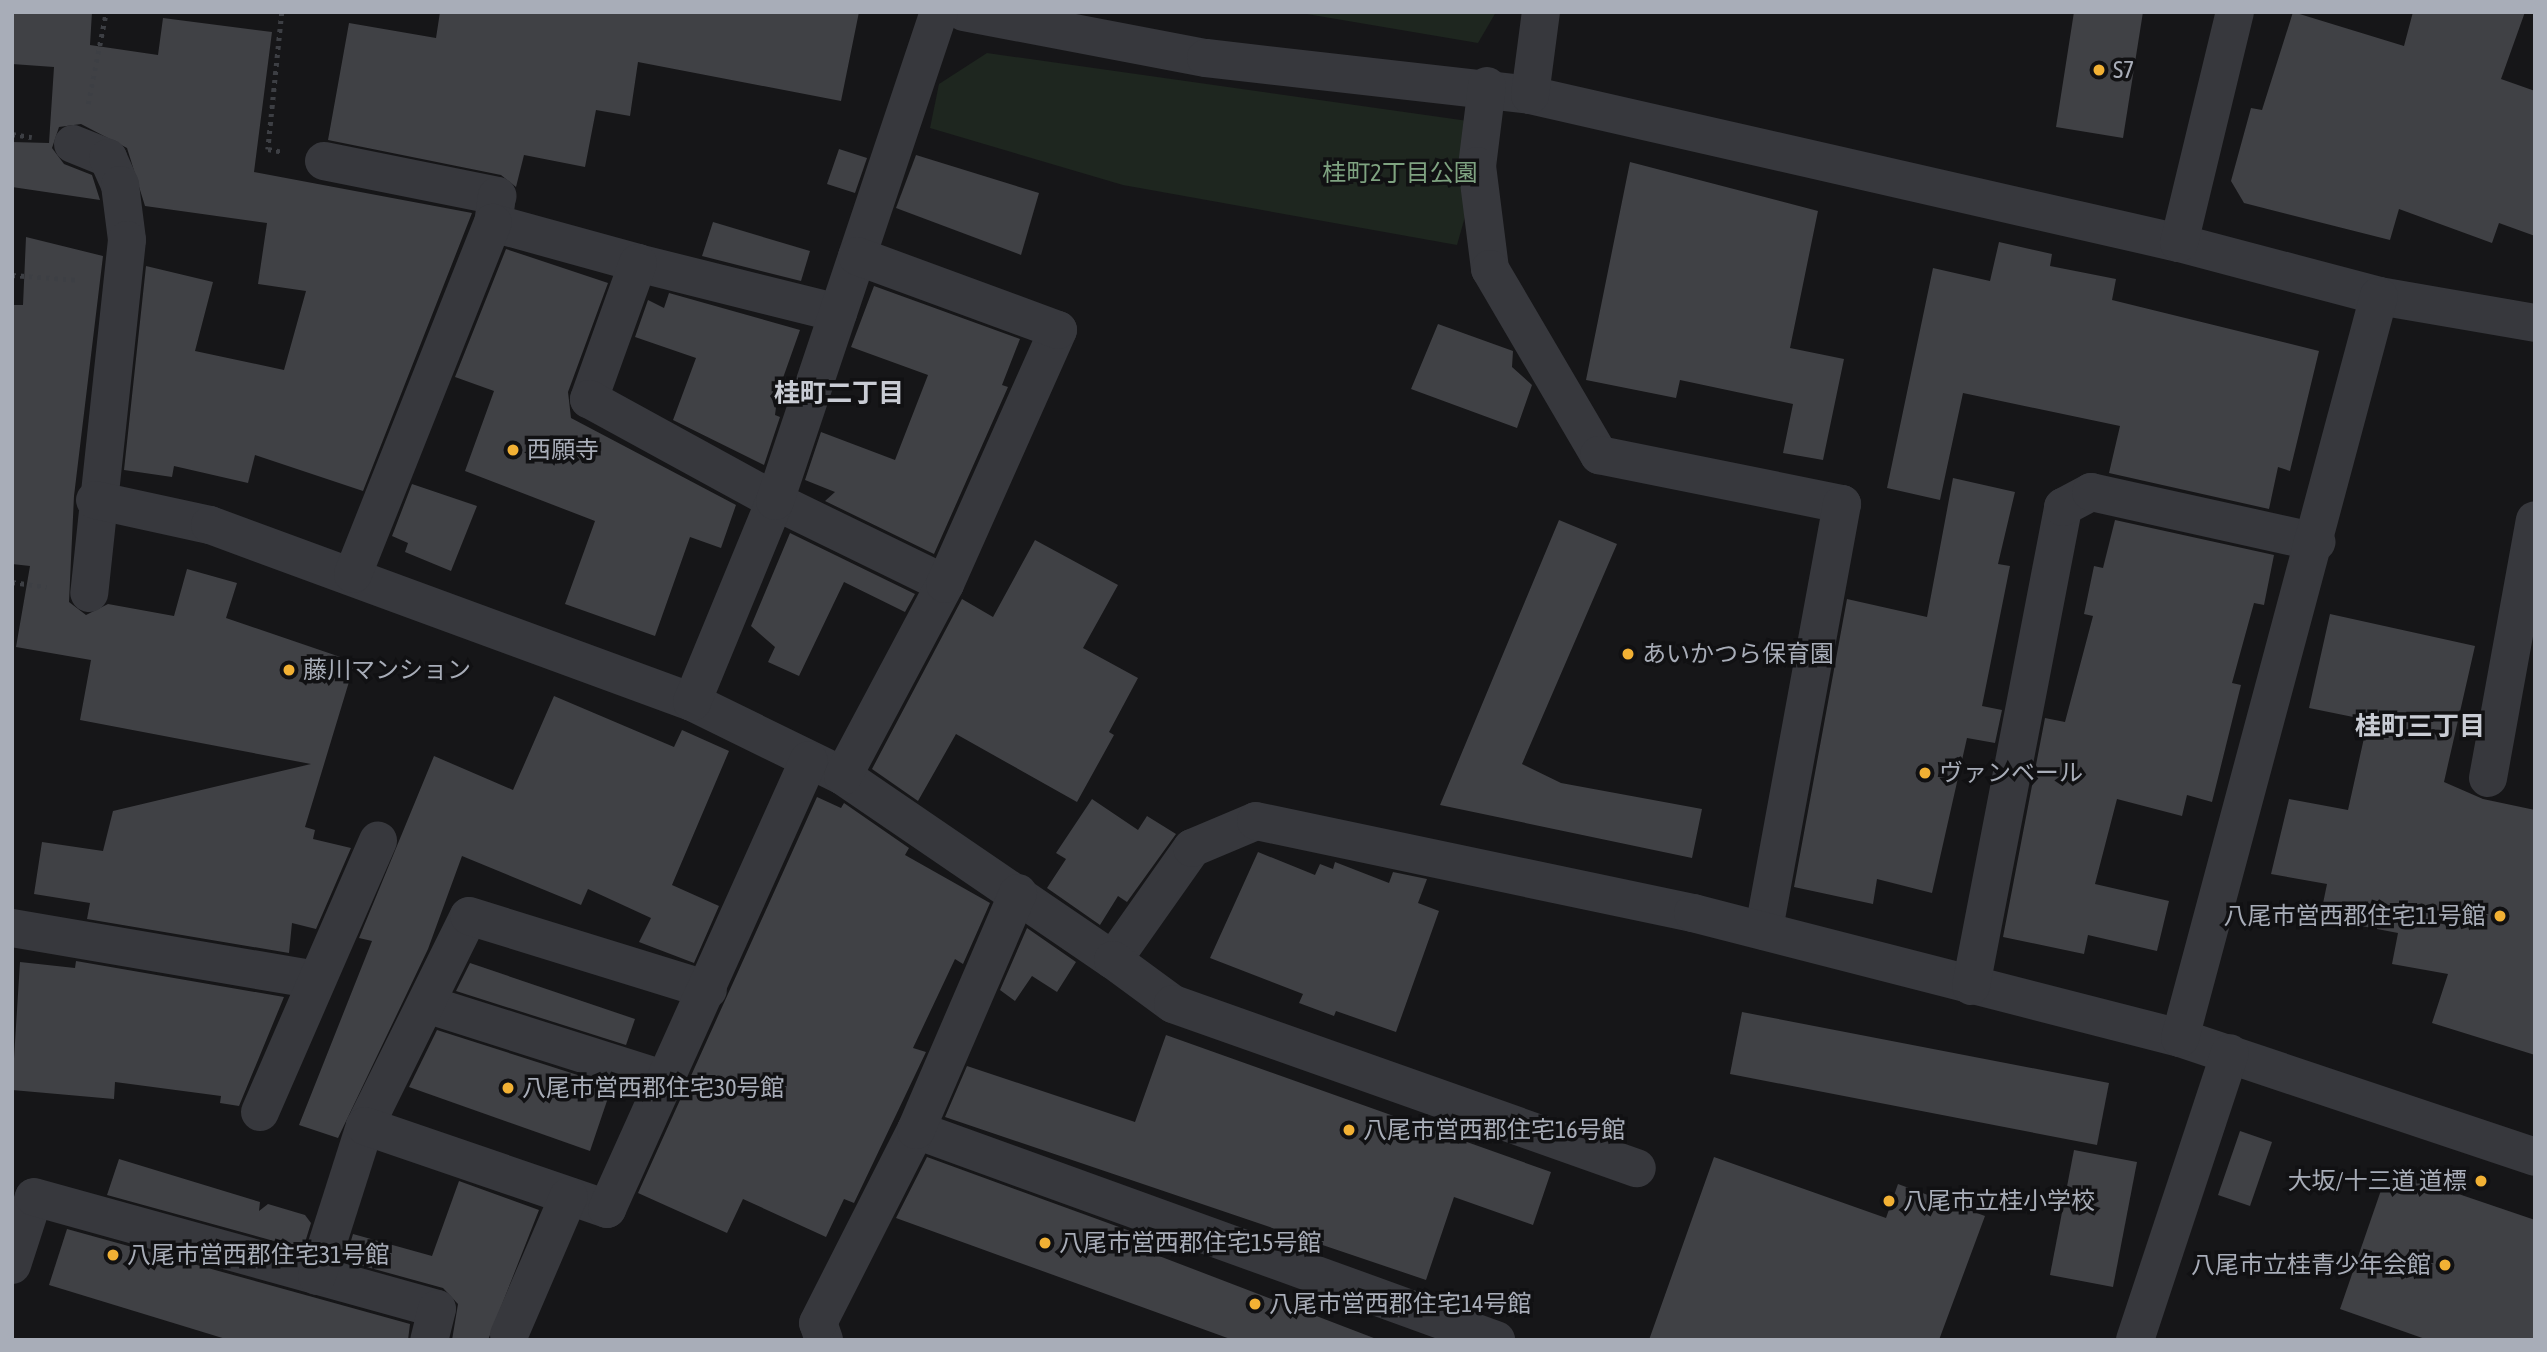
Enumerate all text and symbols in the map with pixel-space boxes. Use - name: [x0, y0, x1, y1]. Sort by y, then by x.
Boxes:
- place label: S7: [2113, 56, 2134, 84]
- marker: S7: [2091, 62, 2107, 78]
- park label: 桂町2丁目公園: [1322, 159, 1478, 187]
- district label: 桂町二丁目: [774, 378, 904, 410]
- place label: 西願寺: [527, 436, 599, 464]
- marker: 西願寺: [505, 442, 521, 458]
- place label: あいかつら保育園: [1642, 640, 1834, 668]
- marker: あいかつら保育園: [1620, 646, 1636, 662]
- place label: 藤川マンション: [303, 656, 471, 684]
- marker: 藤川マンション: [281, 662, 297, 678]
- district label: 桂町三丁目: [2355, 711, 2485, 743]
- place label: ヴァンベール: [1939, 759, 2083, 787]
- marker: ヴァンベール: [1917, 765, 1933, 781]
- place label: 八尾市営西郡住宅11号館: [2223, 902, 2486, 930]
- marker: 八尾市営西郡住宅11号館: [2492, 908, 2508, 924]
- place label: 八尾市営西郡住宅30号館: [522, 1074, 785, 1102]
- marker: 八尾市営西郡住宅30号館: [500, 1080, 516, 1096]
- place label: 八尾市営西郡住宅16号館: [1363, 1116, 1626, 1144]
- marker: 八尾市営西郡住宅16号館: [1341, 1122, 1357, 1138]
- place label: 大坂/十三道 道標: [2288, 1167, 2467, 1195]
- marker: 大坂/十三道 道標: [2473, 1173, 2489, 1189]
- place label: 八尾市立桂小学校: [1903, 1187, 2095, 1215]
- marker: 八尾市立桂小学校: [1881, 1193, 1897, 1209]
- place label: 八尾市営西郡住宅15号館: [1059, 1229, 1322, 1257]
- marker: 八尾市営西郡住宅15号館: [1037, 1235, 1053, 1251]
- place label: 八尾市営西郡住宅31号館: [127, 1241, 390, 1269]
- marker: 八尾市営西郡住宅31号館: [105, 1247, 121, 1263]
- place label: 八尾市立桂青少年会館: [2191, 1251, 2431, 1279]
- marker: 八尾市立桂青少年会館: [2437, 1257, 2453, 1273]
- place label: 八尾市営西郡住宅14号館: [1269, 1290, 1532, 1318]
- marker: 八尾市営西郡住宅14号館: [1247, 1296, 1263, 1312]

